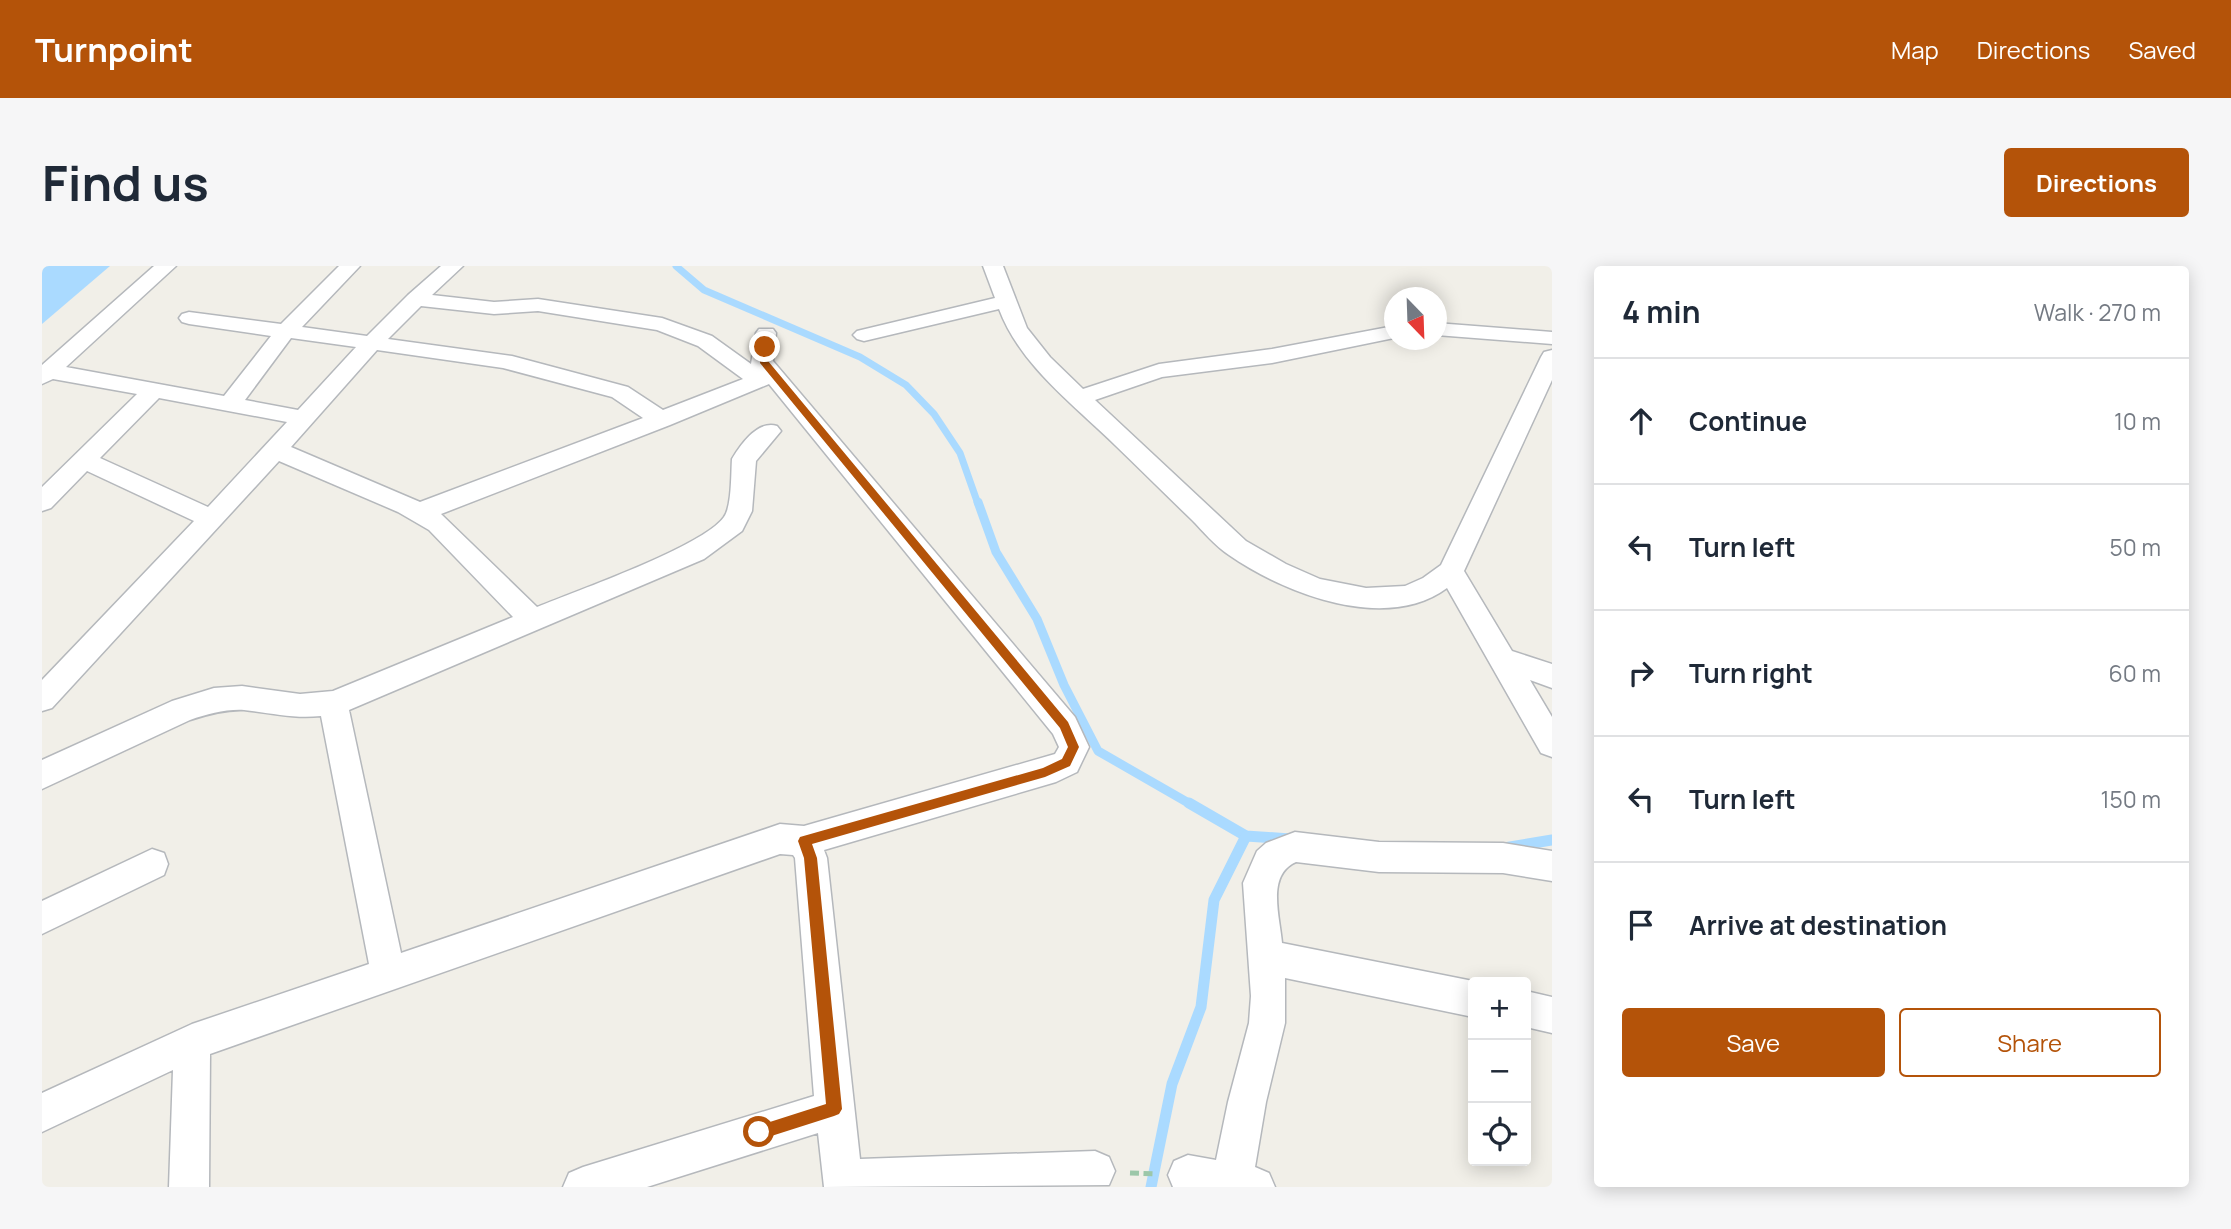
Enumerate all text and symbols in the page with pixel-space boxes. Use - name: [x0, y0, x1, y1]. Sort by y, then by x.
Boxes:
- text: Turnpoint: [35, 27, 193, 72]
- text: Map: [1891, 33, 1939, 66]
- text: Directions: [1977, 33, 2090, 66]
- text: Saved: [2128, 33, 2196, 66]
- button: Directions: [2004, 148, 2189, 217]
- text: Find us: [42, 149, 209, 216]
- north arrow: [1384, 287, 1447, 350]
- text: 4 min: [1622, 291, 1700, 332]
- text: Walk · 270 m: [2034, 296, 2161, 328]
- route end: [749, 331, 780, 362]
- icon: ahead: [1622, 402, 1660, 440]
- text: Continue: [1689, 403, 1807, 439]
- text: 10 m: [2114, 405, 2161, 437]
- icon: left: [1622, 528, 1660, 566]
- text: Turn left: [1689, 529, 1796, 565]
- text: 50 m: [2110, 531, 2161, 563]
- icon: right: [1622, 654, 1660, 692]
- text: Turn right: [1689, 655, 1813, 691]
- text: 60 m: [2109, 657, 2161, 689]
- icon: left: [1622, 780, 1660, 818]
- text: Turn left: [1689, 781, 1796, 817]
- text: 150 m: [2101, 783, 2161, 815]
- icon: arrive: [1622, 906, 1660, 944]
- text: Arrive at destination: [1689, 907, 1947, 943]
- map controls: [1468, 977, 1531, 1166]
- button: +: [1468, 977, 1531, 1040]
- button: Save: [1622, 1008, 1885, 1077]
- button: Share: [1899, 1008, 2161, 1077]
- button: −: [1468, 1040, 1531, 1103]
- button: locate: [1468, 1103, 1531, 1166]
- route start: [743, 1116, 774, 1147]

